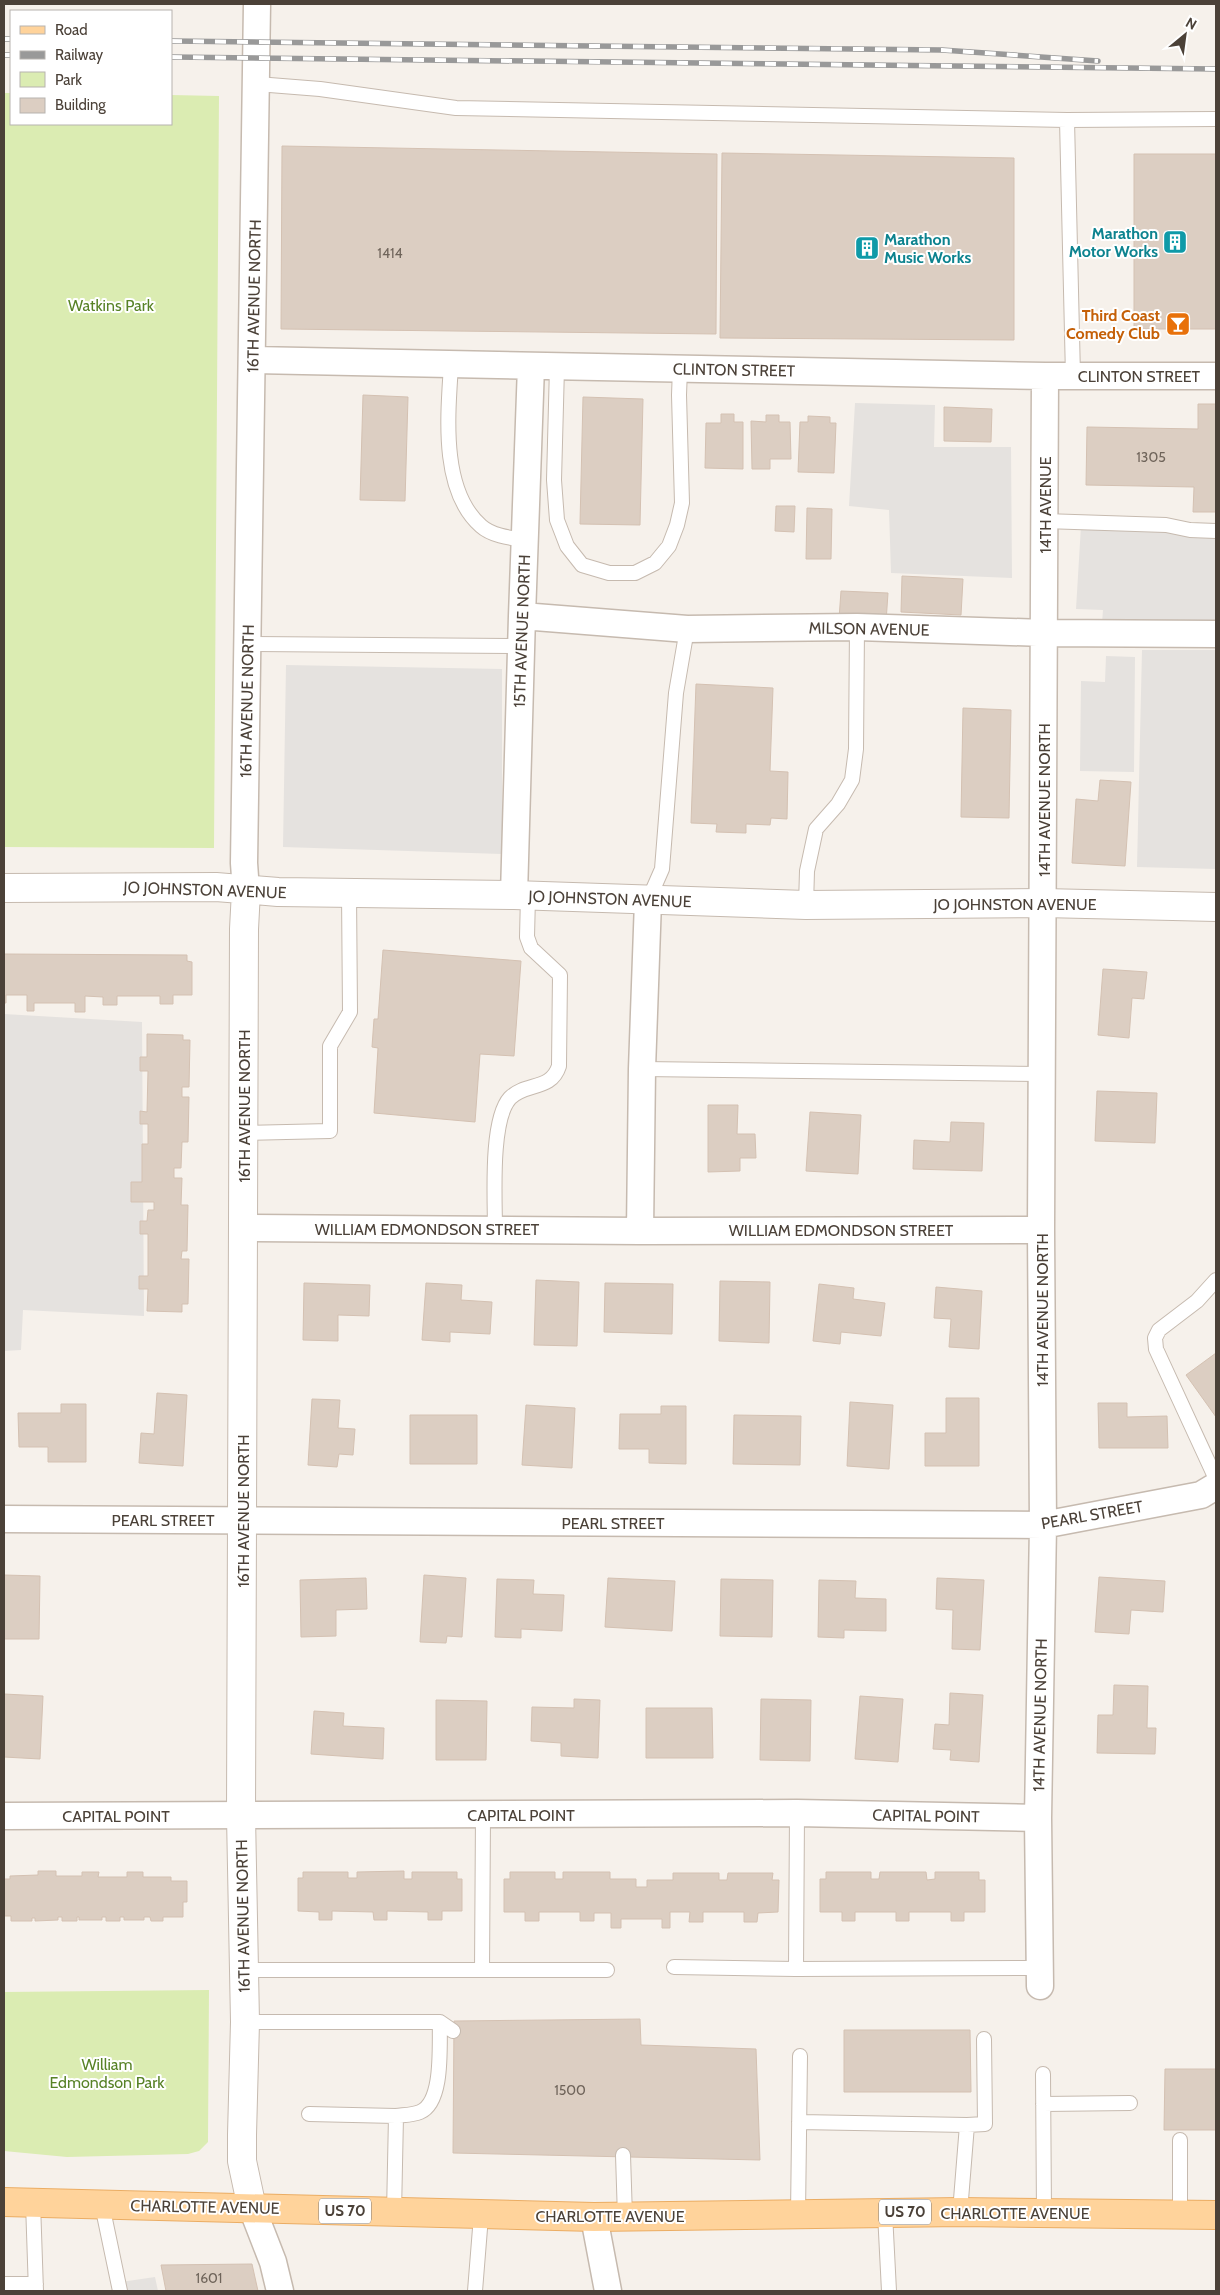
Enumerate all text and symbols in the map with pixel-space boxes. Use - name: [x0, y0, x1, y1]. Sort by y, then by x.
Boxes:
- legend: [10, 10, 172, 125]
- north arrow: [1160, 10, 1210, 60]
- text: N: [1183, 13, 1200, 34]
- text: Road: [55, 21, 88, 39]
- text: Railway: [55, 46, 104, 64]
- text: Park: [55, 71, 82, 89]
- text: Building: [55, 96, 106, 114]
- street label: 16TH AVENUE NORTH: [243, 219, 265, 373]
- place label: Marathon Motor Works: [1069, 224, 1158, 261]
- building icon: Marathon Motor Works: [1162, 229, 1188, 255]
- place label: Marathon Music Works: [884, 230, 971, 267]
- building icon: Marathon Music Works: [854, 235, 880, 261]
- house number: 1414: [377, 244, 403, 262]
- park label: Watkins Park: [68, 296, 155, 315]
- place label: Third Coast Comedy Club: [1066, 306, 1160, 343]
- bar icon: Third Coast Comedy Club: [1165, 311, 1191, 337]
- street label: CLINTON STREET: [673, 359, 796, 381]
- street label: CLINTON STREET: [1078, 367, 1201, 386]
- house number: 1305: [1136, 448, 1166, 466]
- street label: 14TH AVENUE: [1036, 456, 1055, 554]
- street label: 15TH AVENUE NORTH: [510, 554, 534, 708]
- street label: MILSON AVENUE: [808, 618, 930, 640]
- street label: 16TH AVENUE NORTH: [236, 624, 258, 778]
- street label: 14TH AVENUE NORTH: [1035, 723, 1054, 877]
- street label: JO JOHNSTON AVENUE: [122, 878, 287, 902]
- street label: JO JOHNSTON AVENUE: [527, 887, 692, 911]
- street label: JO JOHNSTON AVENUE: [932, 895, 1097, 914]
- street label: 16TH AVENUE NORTH: [235, 1029, 254, 1183]
- street label: WILLIAM EDMONDSON STREET: [315, 1220, 540, 1239]
- street label: WILLIAM EDMONDSON STREET: [729, 1221, 954, 1240]
- street label: 14TH AVENUE NORTH: [1033, 1233, 1052, 1387]
- street label: 16TH AVENUE NORTH: [234, 1434, 253, 1588]
- street label: PEARL STREET: [1040, 1497, 1145, 1533]
- street label: PEARL STREET: [112, 1511, 215, 1530]
- street label: PEARL STREET: [562, 1514, 665, 1533]
- street label: 14TH AVENUE NORTH: [1029, 1638, 1051, 1792]
- street label: CAPITAL POINT: [467, 1806, 575, 1825]
- street label: CAPITAL POINT: [872, 1806, 980, 1826]
- street label: CAPITAL POINT: [62, 1807, 170, 1826]
- street label: 16TH AVENUE NORTH: [232, 1839, 254, 1993]
- park label: William Edmondson Park: [50, 2055, 165, 2092]
- house number: 1500: [554, 2081, 586, 2099]
- street label: CHARLOTTE AVENUE: [130, 2196, 280, 2218]
- road number: US 70: [319, 2198, 371, 2224]
- road number: US 70: [879, 2200, 931, 2224]
- street label: CHARLOTTE AVENUE: [940, 2204, 1090, 2223]
- street label: CHARLOTTE AVENUE: [535, 2207, 685, 2226]
- house number: 1601: [196, 2269, 222, 2287]

